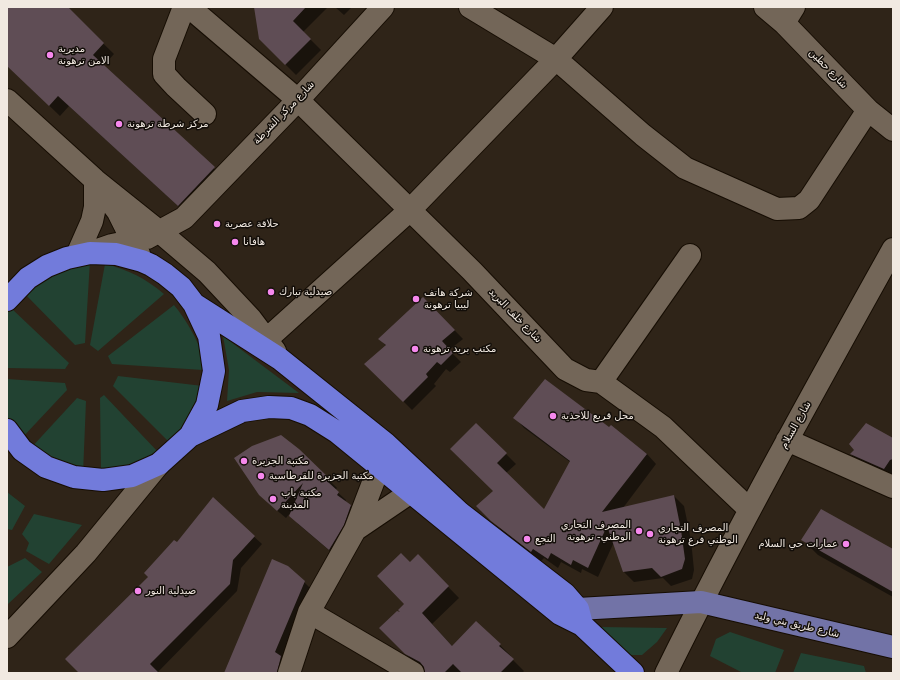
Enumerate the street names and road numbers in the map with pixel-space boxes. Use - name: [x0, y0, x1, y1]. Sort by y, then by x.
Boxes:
- street label: شارع حطين: [806, 47, 850, 91]
- street label: شارع مركز الشرطة: [251, 79, 317, 147]
- street label: شارع خلف البريد: [486, 286, 544, 346]
- street label: شارع السلام: [778, 399, 814, 451]
- street label: شارع طريق بني وليد: [753, 609, 841, 641]

